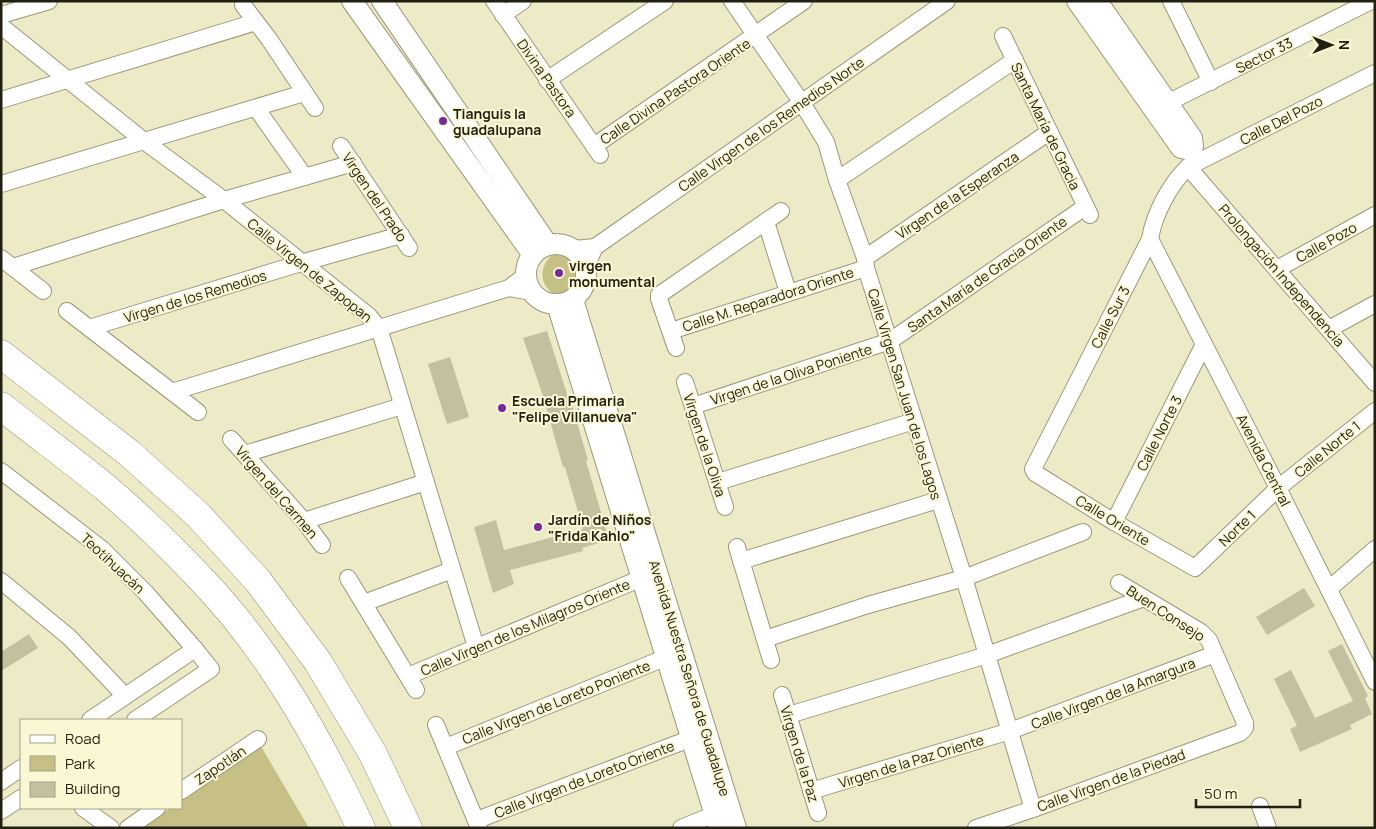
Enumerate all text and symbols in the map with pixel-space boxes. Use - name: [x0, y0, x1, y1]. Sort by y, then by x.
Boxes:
- north arrow: [1306, 20, 1356, 70]
- street label: Calle Divina Pastora Oriente: [596, 33, 754, 149]
- street label: Sector 33: [1232, 33, 1296, 77]
- street label: Divina Pastora: [513, 35, 581, 121]
- text: N: [1335, 40, 1354, 50]
- street label: Calle Virgen de los Remedios Norte: [674, 52, 868, 196]
- street label: Santa María de Gracia: [1007, 59, 1085, 193]
- street label: Calle Del Pozo: [1236, 91, 1326, 149]
- place label: Tianguis la guadalupana: [453, 104, 541, 139]
- marker: Tianguis la guadalupana: [437, 115, 449, 127]
- street label: Virgen de la Esperanza: [892, 147, 1022, 243]
- street label: Virgen del Prado: [338, 149, 412, 245]
- street label: Prolongación Independencia: [1215, 200, 1349, 350]
- street label: Santa María de Gracia Oriente: [903, 212, 1071, 336]
- street label: Calle Virgen de Zapopan: [244, 214, 376, 326]
- street label: Calle Pozo: [1292, 217, 1360, 267]
- place label: virgen monumental: [569, 256, 655, 291]
- street label: Calle M. Reparadora Oriente: [680, 262, 856, 336]
- street label: Virgen de los Remedios: [121, 265, 269, 327]
- marker: virgen monumental: [553, 267, 565, 279]
- street label: Calle Sur 3: [1086, 282, 1134, 352]
- street label: Calle Virgen San Juan de los Lagos: [864, 286, 946, 502]
- street label: Virgen de la Oliva Poniente: [708, 339, 874, 409]
- place label: Escuela Primaria "Felipe Villanueva": [512, 391, 638, 426]
- street label: Virgen de la Oliva: [679, 391, 731, 499]
- street label: Calle Norte 3: [1132, 392, 1186, 474]
- marker: Escuela Primaria "Felipe Villanueva": [496, 402, 508, 414]
- street label: Avenida Central: [1233, 411, 1295, 509]
- street label: Calle Norte 1: [1290, 416, 1364, 482]
- street label: Virgen del Carmen: [231, 442, 323, 542]
- street label: Calle Oriente: [1072, 490, 1154, 550]
- street label: Norte 1: [1214, 506, 1260, 550]
- place label: Jardín de Niños "Frida Kahlo": [548, 510, 652, 545]
- marker: Jardín de Niños "Frida Kahlo": [532, 521, 544, 533]
- street label: Teotihuacán: [77, 529, 149, 597]
- street label: Avenida Nuestra Señora de Guadalupe: [645, 558, 735, 798]
- street label: Calle Virgen de los Milagros Oriente: [417, 574, 633, 680]
- street label: Buen Consejo: [1123, 581, 1209, 645]
- street label: Calle Virgen de la Amargura: [1028, 653, 1198, 733]
- street label: Calle Virgen de Loreto Poniente: [459, 656, 653, 748]
- street label: Virgen de la Paz: [776, 703, 824, 805]
- legend: [20, 719, 182, 809]
- text: Road: [65, 728, 101, 749]
- street label: Virgen de la Paz Oriente: [836, 730, 986, 792]
- street label: Calle Virgen de Loreto Oriente: [491, 736, 677, 822]
- street label: Zapotlán: [191, 741, 249, 789]
- street label: Calle Virgen de la Piedad: [1034, 744, 1188, 816]
- text: Park: [65, 753, 95, 774]
- scale bar: [1196, 776, 1300, 808]
- text: Building: [65, 778, 120, 799]
- text: 50 m: [1204, 783, 1238, 804]

